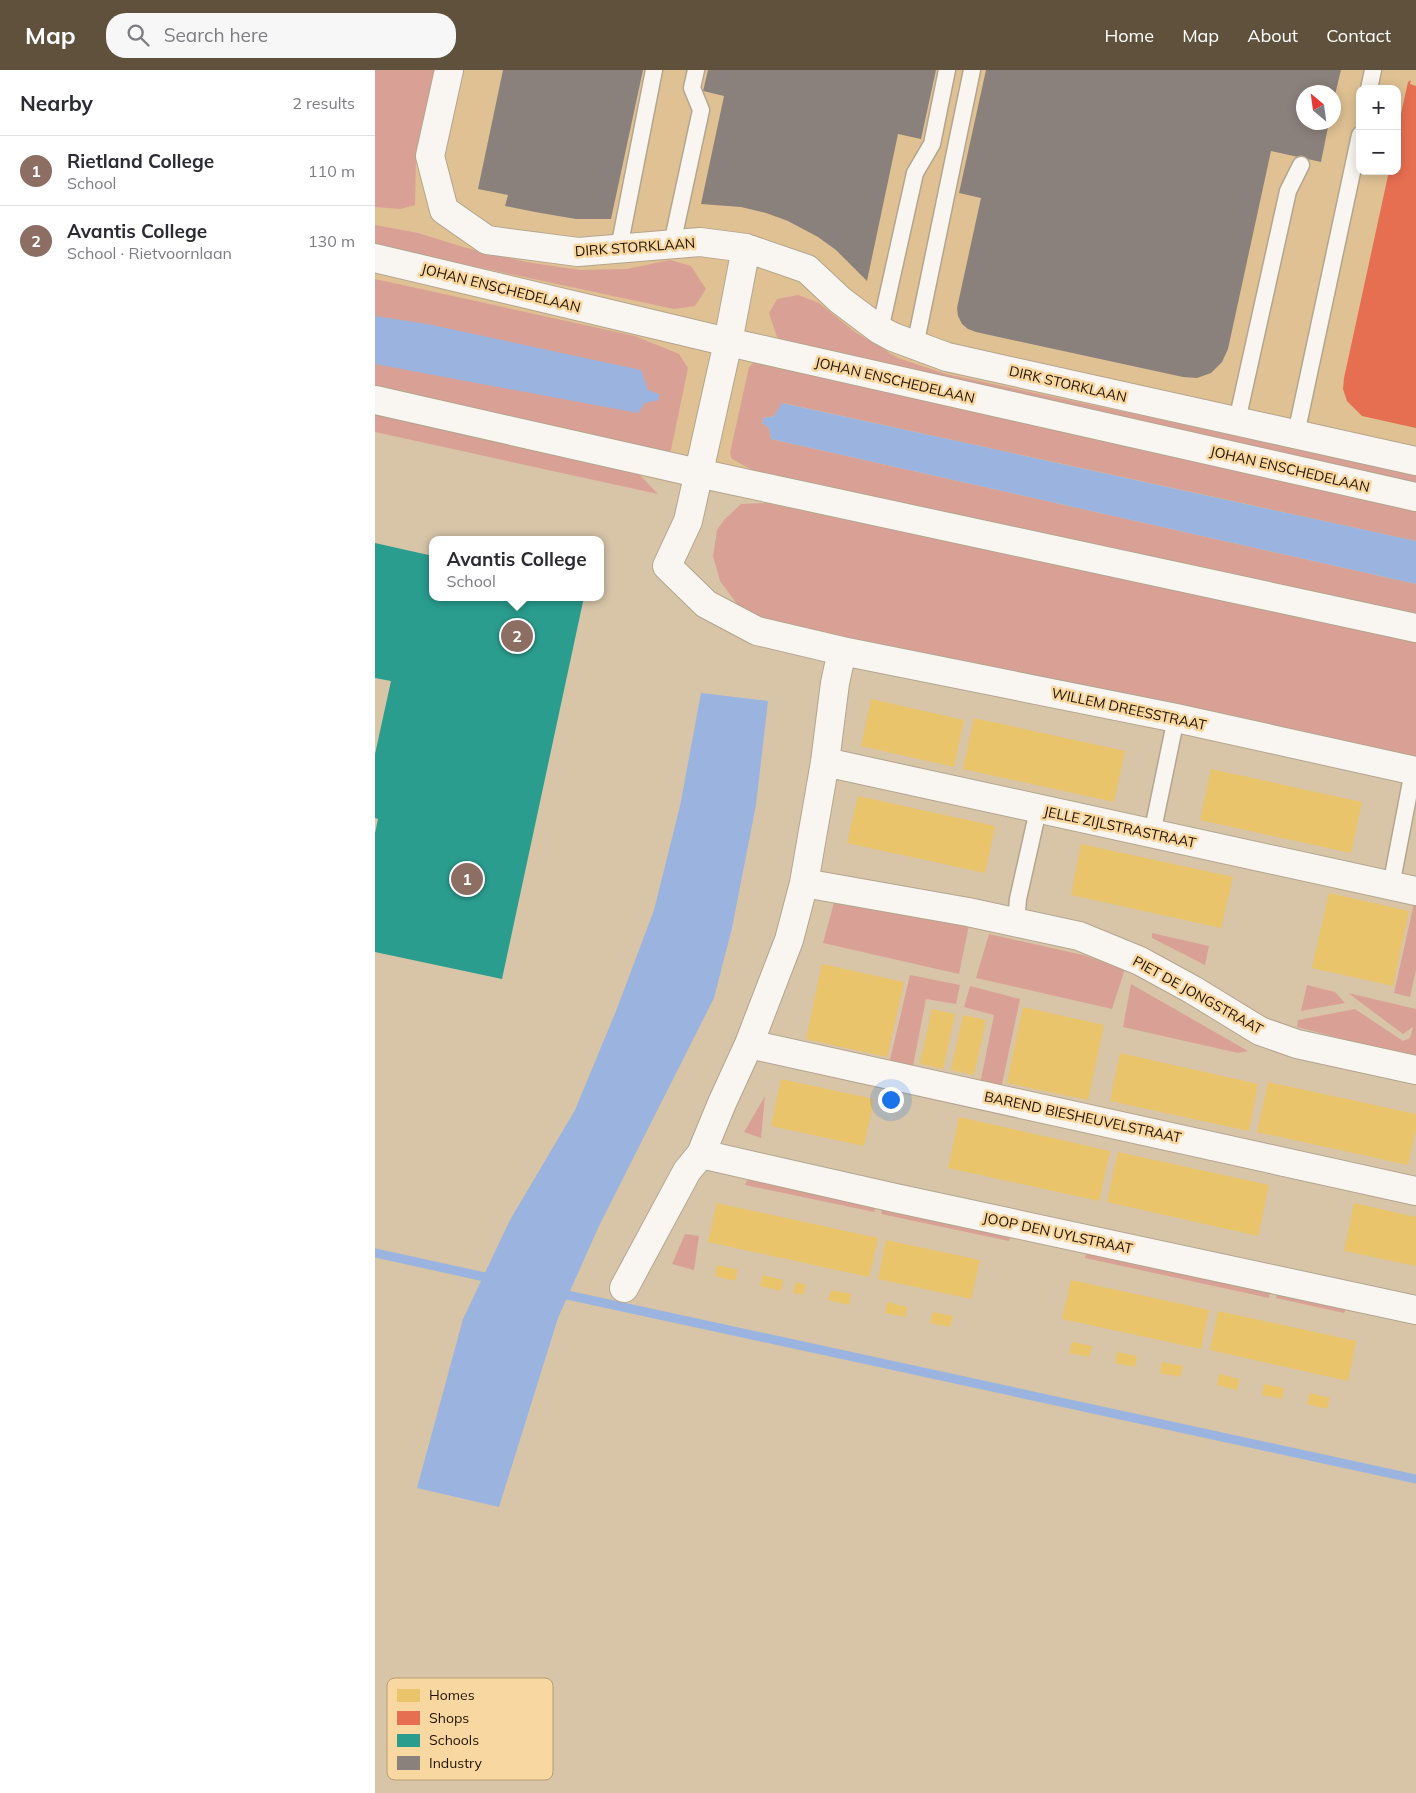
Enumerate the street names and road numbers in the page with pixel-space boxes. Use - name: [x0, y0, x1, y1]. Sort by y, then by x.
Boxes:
- street label: DIRK STORKLAAN: [574, 234, 696, 260]
- street label: JOHAN ENSCHEDELAAN: [419, 259, 583, 317]
- street label: JOHAN ENSCHEDELAAN: [813, 353, 977, 407]
- street label: DIRK STORKLAAN: [1007, 362, 1129, 406]
- street label: JOHAN ENSCHEDELAAN: [1208, 442, 1372, 496]
- street label: WILLEM DREESSTRAAT: [1050, 684, 1209, 734]
- street label: JELLE ZIJLSTRASTRAAT: [1042, 802, 1198, 852]
- street label: PIET DE JONGSTRAAT: [1130, 952, 1267, 1038]
- street label: BAREND BIESHEUVELSTRAAT: [983, 1087, 1184, 1147]
- street label: JOOP DEN UYLSTRAAT: [982, 1208, 1135, 1258]

